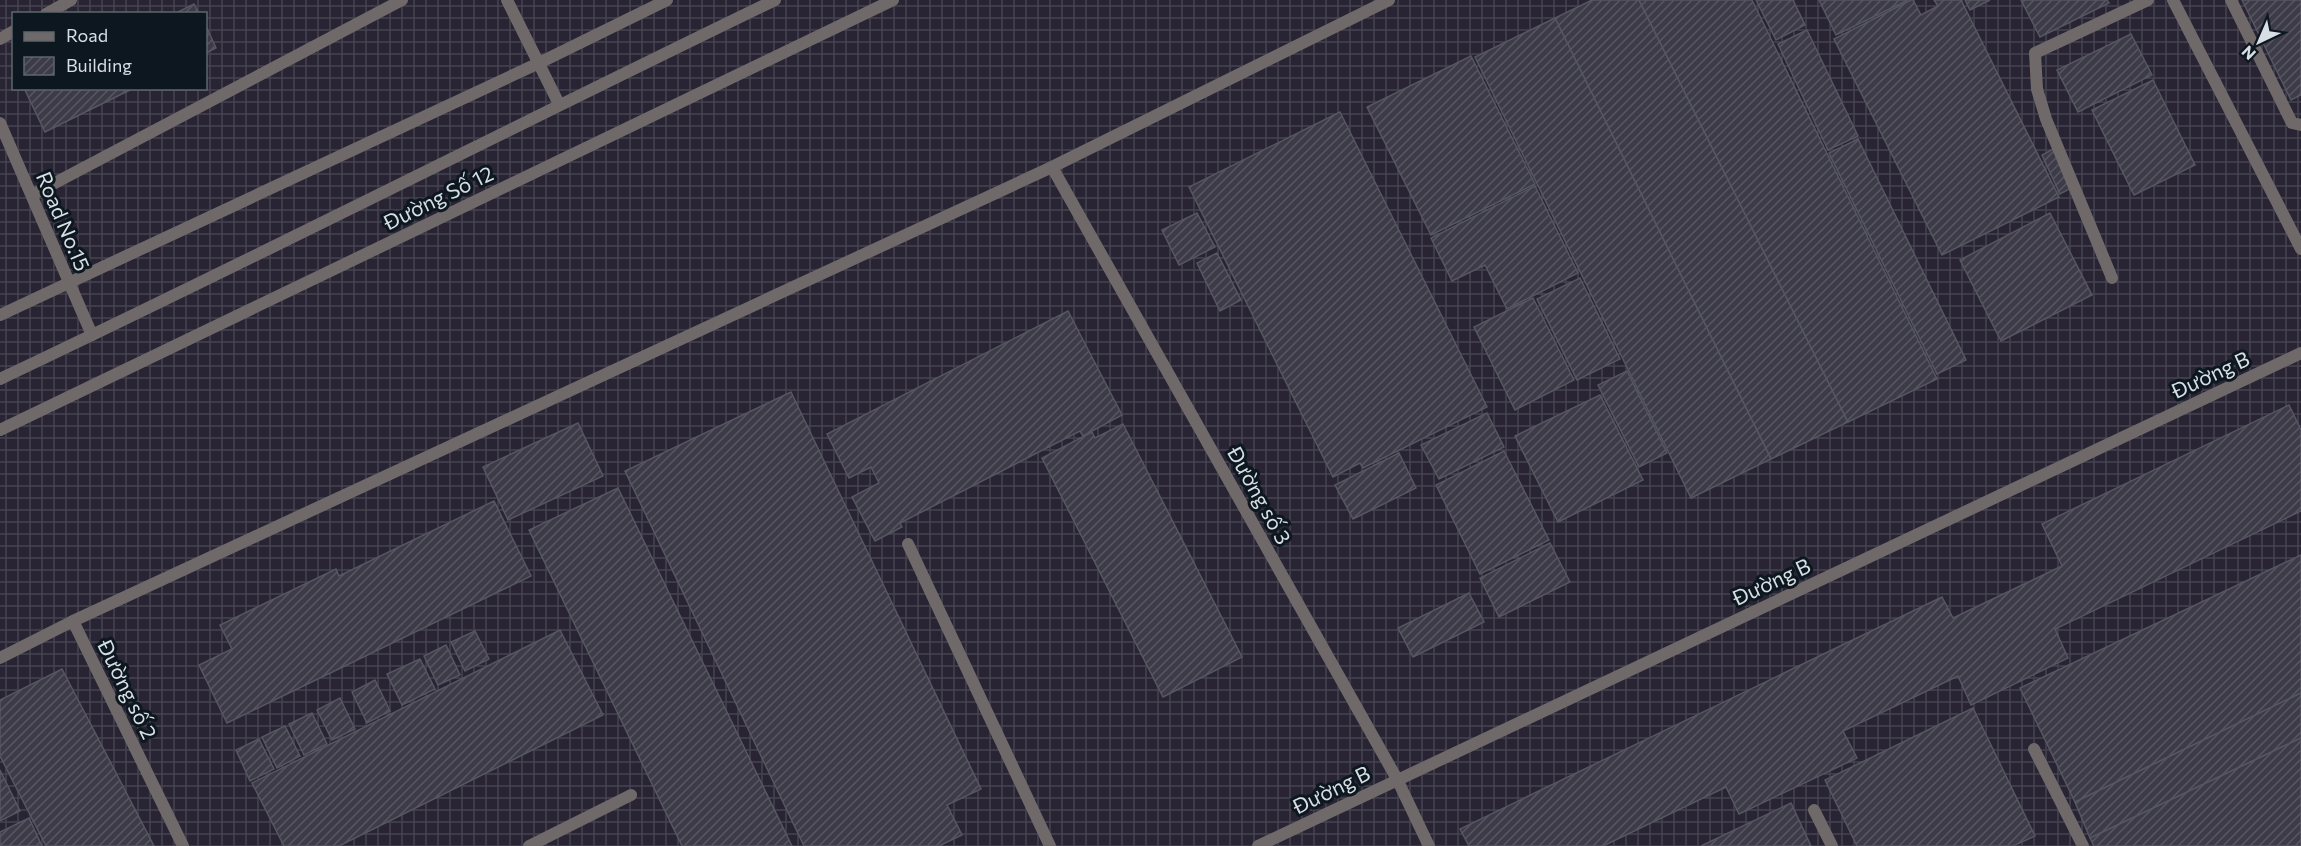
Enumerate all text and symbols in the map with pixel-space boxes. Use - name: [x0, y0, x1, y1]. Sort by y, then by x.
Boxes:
- legend: [12, 12, 207, 90]
- north arrow: [2229, 12, 2289, 72]
- text: Road: [66, 24, 108, 46]
- text: N: [2237, 42, 2259, 64]
- text: Building: [66, 54, 132, 76]
- street label: Đường Số 12: [378, 160, 497, 235]
- street label: Road No.15: [32, 168, 96, 274]
- street label: Đường B: [2166, 345, 2253, 403]
- street label: Đường số 3: [1223, 441, 1297, 548]
- street label: Đường B: [1727, 552, 1814, 610]
- street label: Đường số 2: [93, 634, 163, 743]
- street label: Đường B: [1287, 760, 1374, 819]

